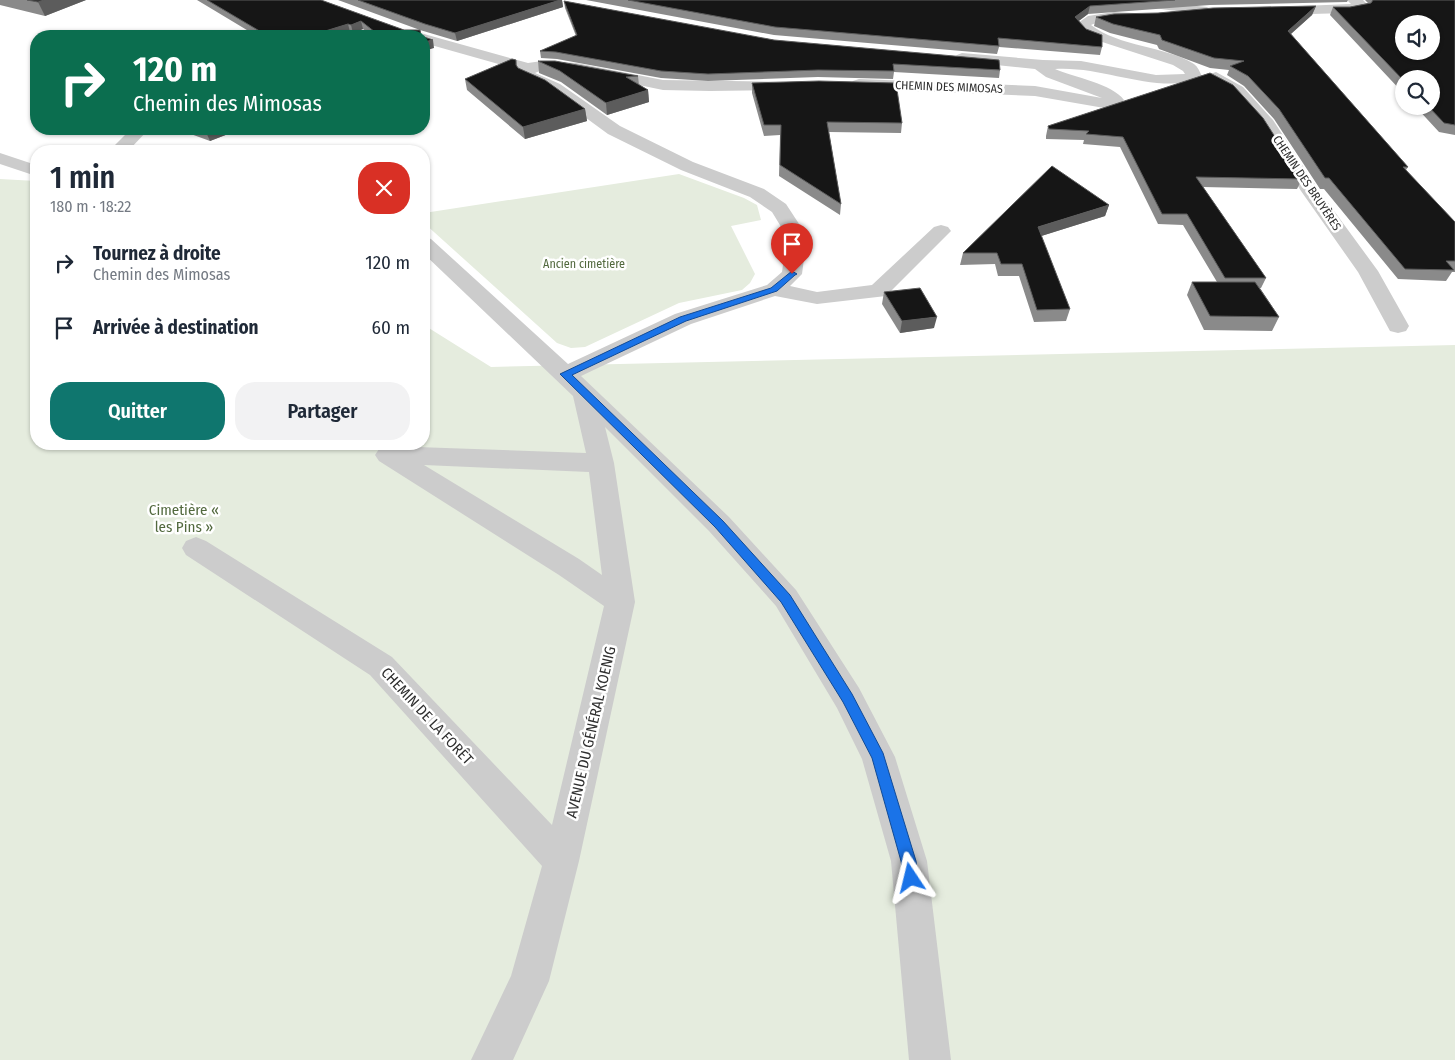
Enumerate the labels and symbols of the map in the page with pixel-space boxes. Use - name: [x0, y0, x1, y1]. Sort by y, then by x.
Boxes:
- street label: CHEMIN DES MIMOSAS: [895, 78, 1003, 96]
- street label: CHEMIN DES BRUYÈRES: [1270, 132, 1345, 233]
- pin: [771, 223, 813, 274]
- park label: Ancien cimetière: [543, 257, 625, 271]
- park label: Cimetière « les Pins »: [149, 501, 219, 536]
- street label: AVENUE DU GÉNÉRAL KOENIG: [562, 644, 620, 820]
- street label: CHEMIN DE LA FORÊT: [377, 664, 477, 768]
- position arrow: [884, 851, 936, 903]

